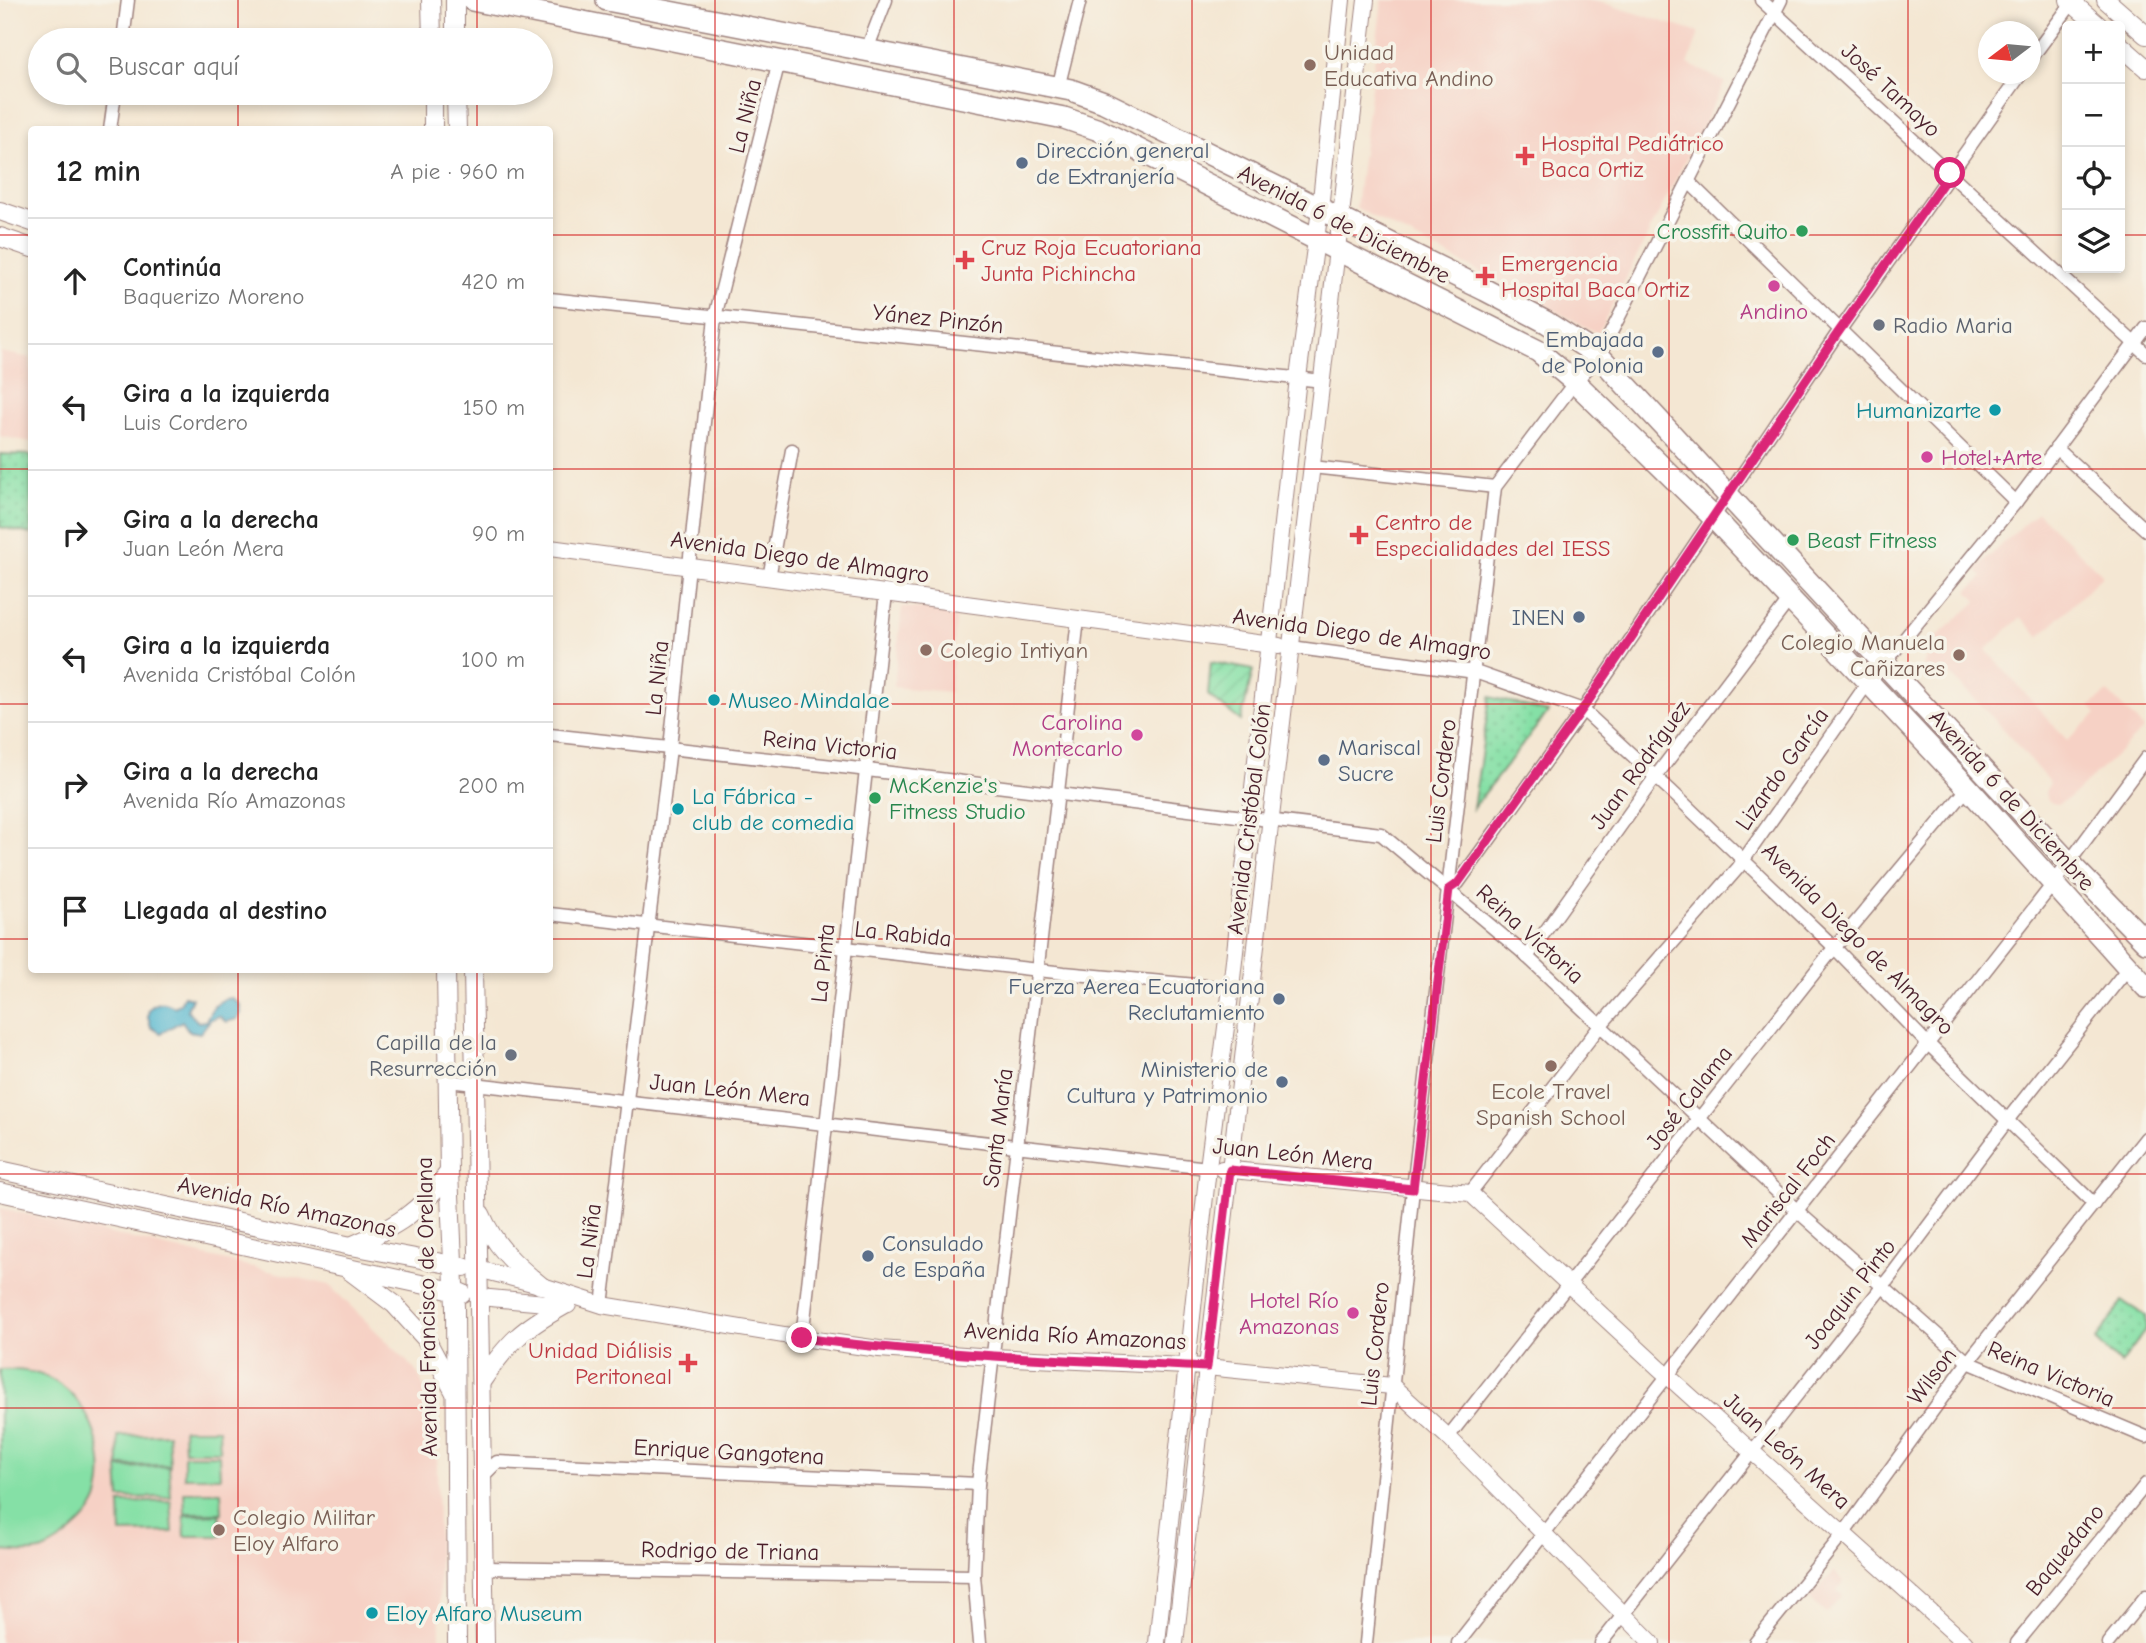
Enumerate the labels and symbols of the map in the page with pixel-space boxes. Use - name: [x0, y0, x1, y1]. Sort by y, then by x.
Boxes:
- north arrow: [1978, 21, 2041, 84]
- street label: José Tamayo: [1836, 37, 1946, 143]
- place label: Unidad Educativa Andino: [1324, 39, 1494, 92]
- marker: Unidad Educativa Andino: [1302, 57, 1318, 73]
- street label: La Niña: [723, 76, 767, 156]
- place label: Hospital Pediátrico Baca Ortiz: [1541, 130, 1724, 183]
- place label: Dirección general de Extranjería: [1036, 137, 1209, 190]
- marker: Hospital Pediátrico Baca Ortiz: [1515, 146, 1535, 166]
- marker: Dirección general de Extranjería: [1014, 155, 1030, 171]
- route start: [1934, 157, 1965, 188]
- street label: Avenida 6 de Diciembre: [1233, 159, 1455, 289]
- place label: Crossfit Quito: [1657, 218, 1788, 245]
- marker: Crossfit Quito: [1794, 223, 1810, 239]
- place label: Cruz Roja Ecuatoriana Junta Pichincha: [981, 234, 1202, 287]
- marker: Cruz Roja Ecuatoriana Junta Pichincha: [955, 250, 975, 270]
- place label: Emergencia Hospital Baca Ortiz: [1501, 250, 1690, 303]
- marker: Emergencia Hospital Baca Ortiz: [1475, 266, 1495, 286]
- marker: Andino: [1766, 278, 1782, 294]
- place label: Andino: [1740, 298, 1808, 325]
- street label: Yánez Pinzón: [871, 299, 1005, 339]
- place label: Radio Maria: [1893, 312, 2013, 339]
- marker: Radio Maria: [1871, 317, 1887, 333]
- place label: Embajada de Polonia: [1542, 326, 1644, 379]
- marker: Embajada de Polonia: [1650, 344, 1666, 360]
- place label: Humanizarte: [1856, 397, 1981, 424]
- marker: Humanizarte: [1987, 402, 2003, 418]
- place label: Hotel+Arte: [1941, 444, 2042, 471]
- marker: Hotel+Arte: [1919, 449, 1935, 465]
- place label: Centro de Especialidades del IESS: [1375, 509, 1610, 562]
- street label: Avenida Diego de Almagro: [669, 525, 931, 589]
- marker: Centro de Especialidades del IESS: [1349, 525, 1369, 545]
- place label: Beast Fitness: [1807, 527, 1937, 554]
- marker: Beast Fitness: [1785, 532, 1801, 548]
- street label: Avenida Diego de Almagro: [1231, 602, 1493, 666]
- place label: INEN: [1512, 604, 1565, 631]
- marker: INEN: [1571, 609, 1587, 625]
- place label: Colegio Manuela Cañizares: [1781, 629, 1945, 682]
- place label: Colegio Intiyan: [940, 637, 1088, 664]
- street label: La Niña: [640, 639, 674, 717]
- marker: Colegio Intiyan: [918, 642, 934, 658]
- marker: Colegio Manuela Cañizares: [1951, 647, 1967, 663]
- place label: Museo Mindalae: [728, 687, 890, 714]
- marker: Museo Mindalae: [706, 692, 722, 708]
- street label: Juan Rodríguez: [1584, 696, 1696, 834]
- street label: Avenida Cristóbal Colón: [1221, 702, 1277, 936]
- street label: Lizardo García: [1730, 702, 1834, 836]
- street label: Avenida 6 de Diciembre: [1924, 704, 2100, 896]
- place label: Carolina Montecarlo: [1012, 709, 1123, 762]
- street label: Luis Cordero: [1420, 717, 1462, 845]
- street label: Reina Victoria: [761, 724, 899, 766]
- marker: Carolina Montecarlo: [1129, 727, 1145, 743]
- place label: Mariscal Sucre: [1338, 734, 1421, 787]
- marker: Mariscal Sucre: [1316, 752, 1332, 768]
- place label: McKenzie's Fitness Studio: [889, 772, 1026, 825]
- place label: La Fábrica - club de comedia: [692, 783, 854, 836]
- marker: McKenzie's Fitness Studio: [867, 790, 883, 806]
- marker: La Fábrica - club de comedia: [670, 801, 686, 817]
- street label: Avenida Diego de Almagro: [1756, 837, 1960, 1041]
- street label: Reina Victoria: [1471, 879, 1589, 989]
- street label: La Rabida: [853, 915, 953, 953]
- street label: La Pinta: [805, 922, 841, 1004]
- place label: Fuerza Aerea Ecuatoriana Reclutamiento: [1008, 973, 1265, 1026]
- marker: Fuerza Aerea Ecuatoriana Reclutamiento: [1271, 991, 1287, 1007]
- place label: Capilla de la Resurrección: [369, 1029, 497, 1082]
- street label: José Calama: [1640, 1040, 1738, 1156]
- marker: Capilla de la Resurrección: [503, 1047, 519, 1063]
- place label: Ministerio de Cultura y Patrimonio: [1067, 1056, 1268, 1109]
- marker: Ecole Travel Spanish School: [1543, 1058, 1559, 1074]
- street label: Santa María: [977, 1067, 1019, 1189]
- street label: Juan León Mera: [648, 1068, 812, 1112]
- marker: Ministerio de Cultura y Patrimonio: [1274, 1074, 1290, 1090]
- place label: Ecole Travel Spanish School: [1476, 1078, 1626, 1131]
- street label: Mariscal Foch: [1735, 1127, 1841, 1253]
- street label: Juan León Mera: [1211, 1132, 1375, 1176]
- street label: Avenida Francisco de Orellana: [411, 1157, 443, 1457]
- street label: Avenida Río Amazonas: [175, 1171, 399, 1243]
- street label: La Niña: [571, 1202, 607, 1280]
- place label: Consulado de España: [882, 1230, 986, 1283]
- street label: Joaquin Pinto: [1799, 1233, 1901, 1355]
- marker: Consulado de España: [860, 1248, 876, 1264]
- street label: Luis Cordero: [1355, 1281, 1395, 1407]
- place label: Hotel Río Amazonas: [1239, 1287, 1339, 1340]
- marker: Hotel Río Amazonas: [1345, 1305, 1361, 1321]
- street label: Avenida Río Amazonas: [963, 1317, 1187, 1355]
- route end: [786, 1322, 817, 1353]
- street label: Reina Victoria: [1983, 1335, 2119, 1413]
- place label: Unidad Diálisis Peritoneal: [528, 1337, 672, 1390]
- street label: Wilson: [1902, 1342, 1962, 1410]
- marker: Unidad Diálisis Peritoneal: [678, 1353, 698, 1373]
- street label: Juan León Mera: [1718, 1387, 1856, 1515]
- street label: Enrique Gangotena: [633, 1434, 825, 1470]
- street label: Baquedano: [2020, 1499, 2110, 1601]
- place label: Colegio Militar Eloy Alfaro: [233, 1504, 376, 1557]
- marker: Colegio Militar Eloy Alfaro: [211, 1522, 227, 1538]
- street label: Rodrigo de Triana: [641, 1536, 819, 1566]
- place label: Eloy Alfaro Museum: [386, 1600, 583, 1627]
- marker: Eloy Alfaro Museum: [364, 1605, 380, 1621]

